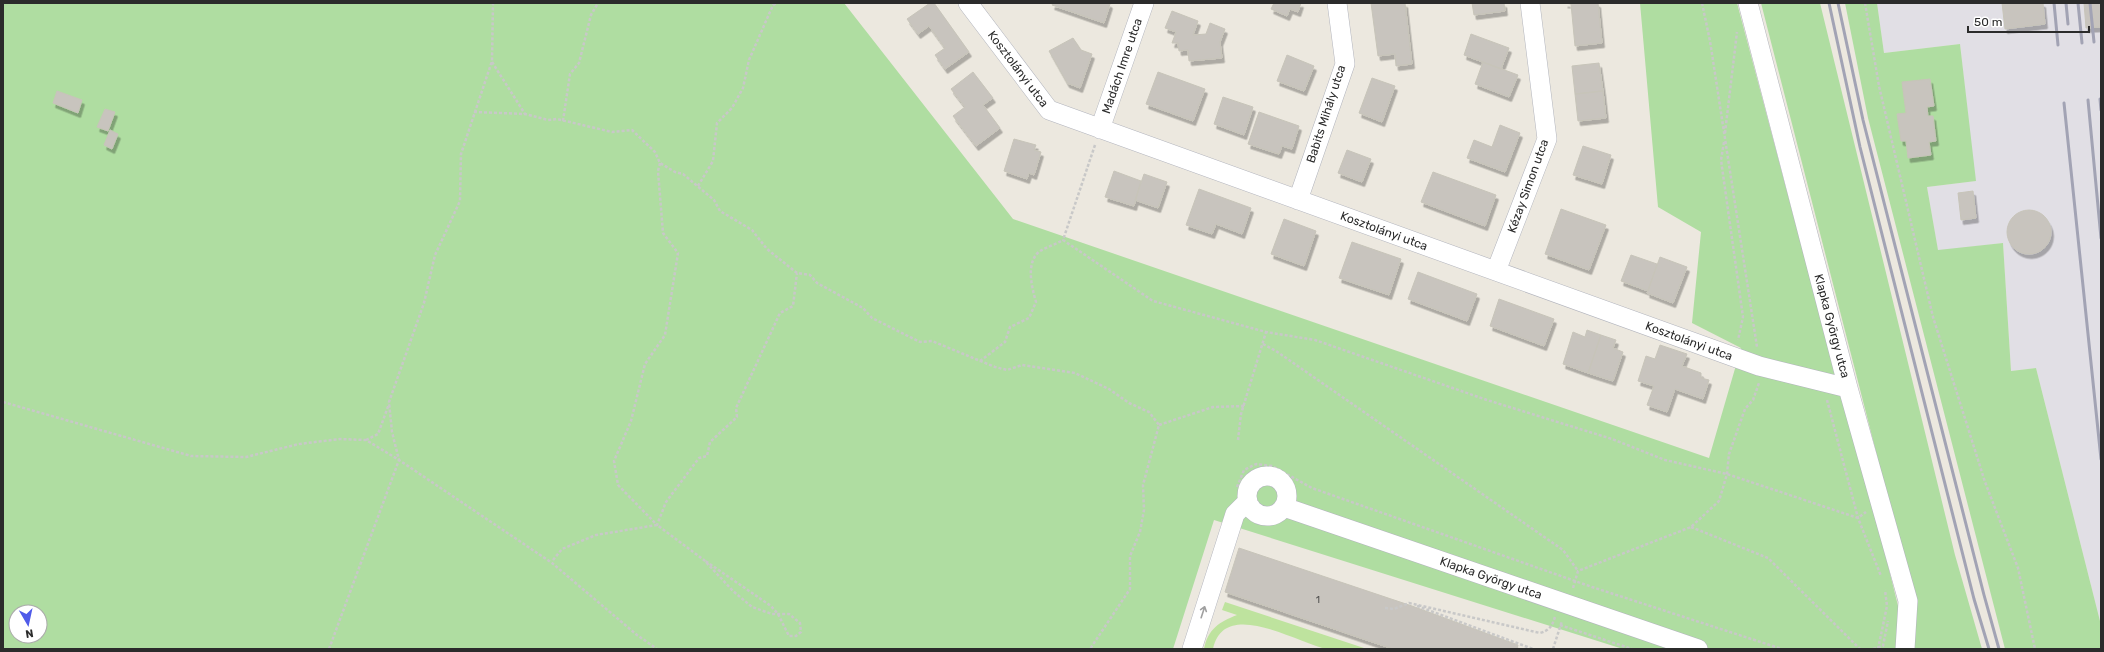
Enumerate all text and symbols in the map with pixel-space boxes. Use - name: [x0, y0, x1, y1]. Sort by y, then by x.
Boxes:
- scale bar: [1968, 8, 2089, 34]
- text: 50 m: [1974, 15, 2002, 29]
- street label: Madách Imre utca: [1099, 16, 1145, 116]
- street label: Kosztolányi utca: [985, 28, 1051, 110]
- street label: Babits Mihály utca: [1304, 63, 1348, 165]
- street label: Kézay Simon utca: [1505, 137, 1551, 235]
- street label: Kosztolányi utca: [1338, 209, 1430, 253]
- street label: Klapka György utca: [1811, 273, 1853, 379]
- street label: Kosztolányi utca: [1643, 319, 1735, 363]
- street label: Klapka György utca: [1438, 554, 1544, 602]
- house number: 1: [1316, 594, 1320, 606]
- north arrow: [8, 604, 48, 644]
- one-way arrow: [1200, 606, 1208, 618]
- text: N: [24, 626, 34, 640]

